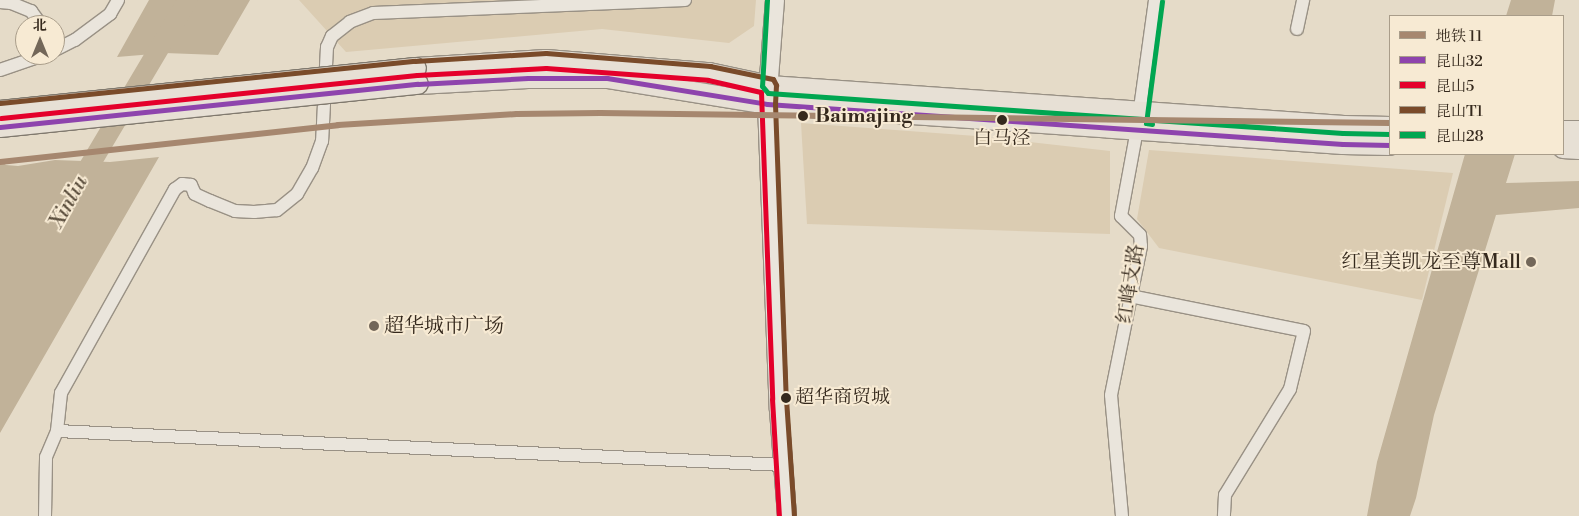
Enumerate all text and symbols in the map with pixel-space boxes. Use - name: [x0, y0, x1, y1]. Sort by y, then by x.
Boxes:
- north arrow: [15, 15, 65, 65]
- legend: [1389, 15, 1564, 155]
- text: 北: [33, 17, 47, 35]
- text: 地铁 11: [1436, 27, 1483, 46]
- text: 昆山32: [1436, 52, 1483, 71]
- text: 昆山5: [1436, 77, 1474, 96]
- text: 昆山T1: [1436, 102, 1483, 121]
- place label: Baimajing: [815, 104, 913, 128]
- marker: Baimajing: [795, 108, 811, 124]
- marker: 白马泾: [997, 115, 1007, 125]
- text: 昆山28: [1436, 127, 1484, 146]
- place label: 白马泾: [974, 128, 1030, 150]
- water label: Xinliu: [44, 171, 94, 233]
- street label: 红峰支路: [1113, 243, 1149, 325]
- place label: 红星美凯龙至尊Mall: [1341, 250, 1521, 274]
- marker: 红星美凯龙至尊Mall: [1525, 256, 1537, 268]
- place label: 超华城市广场: [384, 314, 504, 338]
- marker: 超华城市广场: [368, 320, 380, 332]
- place label: 超华商贸城: [795, 387, 890, 409]
- marker: 超华商贸城: [781, 393, 791, 403]

